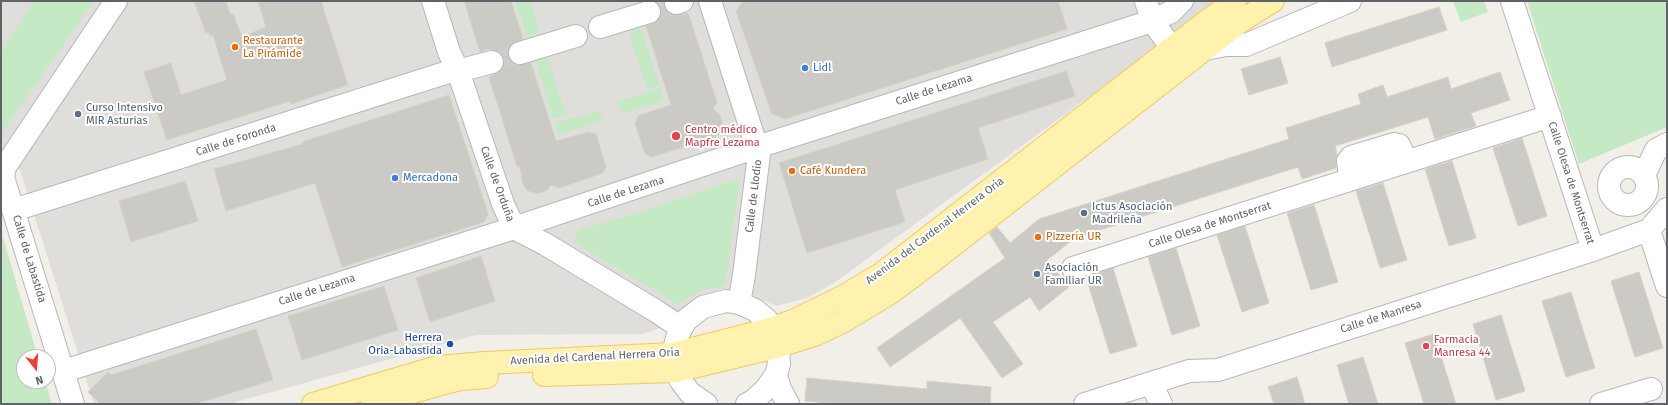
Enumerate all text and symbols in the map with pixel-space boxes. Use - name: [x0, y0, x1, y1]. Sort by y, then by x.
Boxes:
- place label: Restaurante La Pirámide: [243, 34, 303, 60]
- marker: Restaurante La Pirámide: [230, 42, 240, 52]
- place label: Lidl: [813, 61, 831, 75]
- marker: Lidl: [800, 63, 810, 73]
- street label: Calle de Lezama: [894, 71, 974, 109]
- place label: Curso Intensivo MIR Asturias: [86, 101, 163, 127]
- marker: Curso Intensivo MIR Asturias: [73, 109, 83, 119]
- street label: Calle Olesa de Montserrat: [1545, 120, 1597, 246]
- street label: Calle de Foronda: [194, 121, 278, 159]
- place label: Centro médico Mapfre Lezama: [685, 123, 760, 149]
- marker: Centro médico Mapfre Lezama: [670, 130, 682, 142]
- street label: Calle de Orduña: [477, 144, 517, 224]
- street label: Calle de Llodio: [743, 159, 765, 233]
- place label: Café Kundera: [800, 164, 866, 178]
- marker: Café Kundera: [787, 166, 797, 176]
- place label: Mercadona: [403, 171, 458, 185]
- marker: Mercadona: [390, 173, 400, 183]
- street label: Calle de Lezama: [586, 173, 666, 211]
- street label: Avenida del Cardenal Herrera Oria: [863, 175, 1007, 287]
- street label: Calle Olesa de Montserrat: [1147, 199, 1273, 251]
- place label: Ictus Asociación Madrileña: [1092, 200, 1172, 226]
- marker: Ictus Asociación Madrileña: [1079, 208, 1089, 218]
- street label: Calle de Labastida: [9, 213, 49, 305]
- place label: Pizzería UR: [1046, 230, 1101, 244]
- marker: Pizzería UR: [1033, 232, 1043, 242]
- place label: Asociación Familiar UR: [1045, 261, 1102, 287]
- marker: Asociación Familiar UR: [1032, 269, 1042, 279]
- street label: Calle de Lezama: [277, 271, 357, 309]
- street label: Calle de Manresa: [1339, 298, 1423, 336]
- place label: Herrera Oria-Labastida: [368, 331, 442, 357]
- place label: Farmacia Manresa 44: [1434, 333, 1491, 359]
- marker: Herrera Oria-Labastida: [445, 339, 455, 349]
- marker: Farmacia Manresa 44: [1421, 341, 1431, 351]
- street label: Avenida del Cardenal Herrera Oria: [510, 346, 680, 368]
- north arrow: [16, 349, 56, 389]
- text: N: [34, 373, 45, 387]

